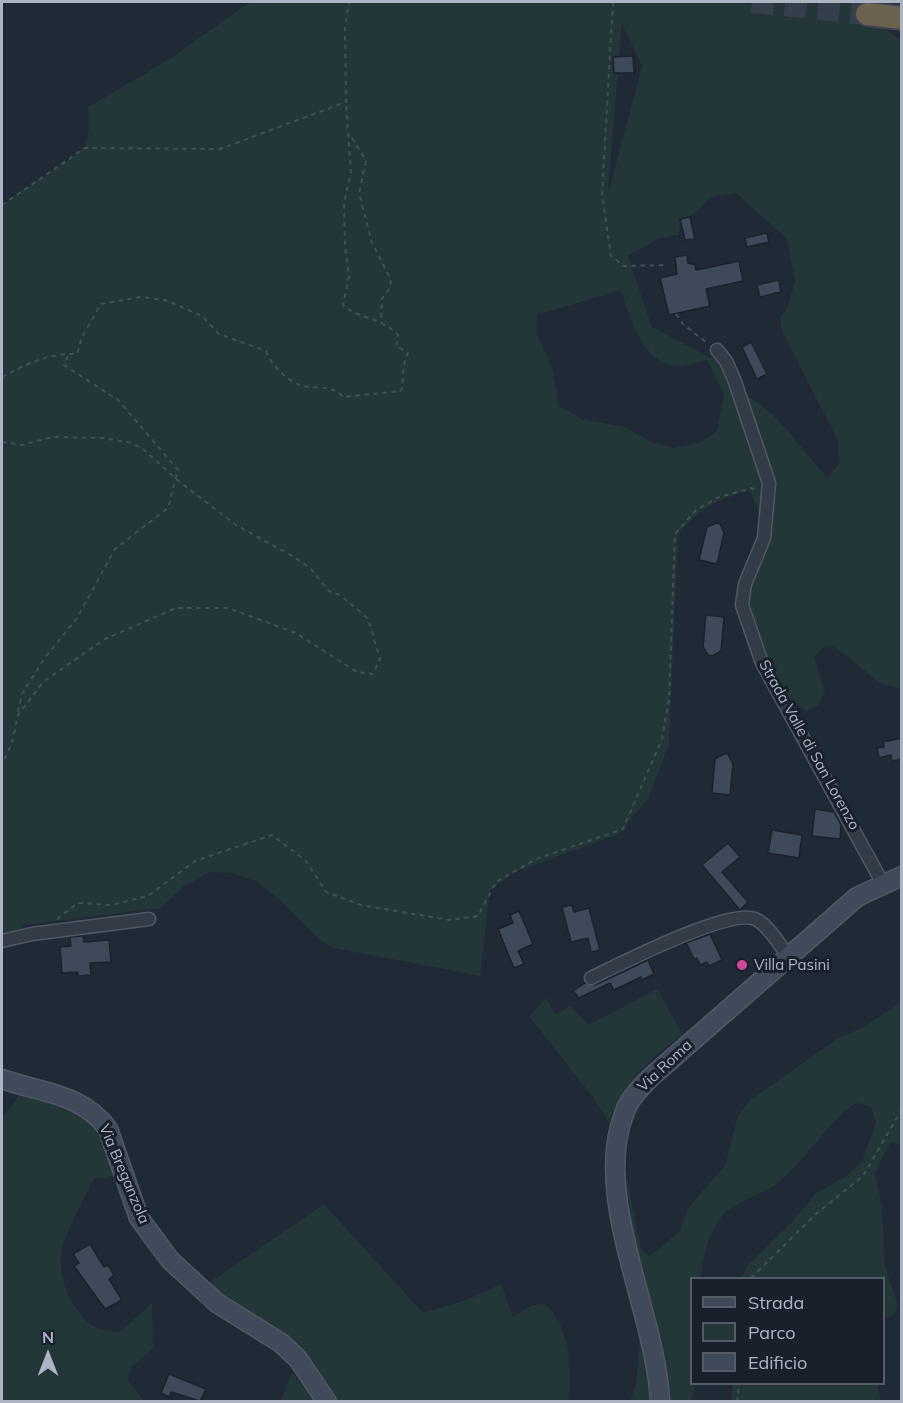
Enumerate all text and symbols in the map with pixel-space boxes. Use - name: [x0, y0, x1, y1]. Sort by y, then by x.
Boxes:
- street label: Strada Valle di San Lorenzo: [755, 657, 863, 833]
- place label: Villa Pasini: [754, 956, 830, 974]
- marker: Villa Pasini: [735, 958, 749, 972]
- street label: Via Roma: [634, 1036, 696, 1096]
- street label: Via Breganzola: [95, 1122, 153, 1226]
- legend: [690, 1277, 885, 1385]
- text: Strada: [748, 1291, 804, 1314]
- text: Parco: [748, 1321, 796, 1344]
- north arrow: [18, 1325, 78, 1385]
- text: N: [42, 1327, 54, 1347]
- text: Edificio: [748, 1351, 807, 1374]

